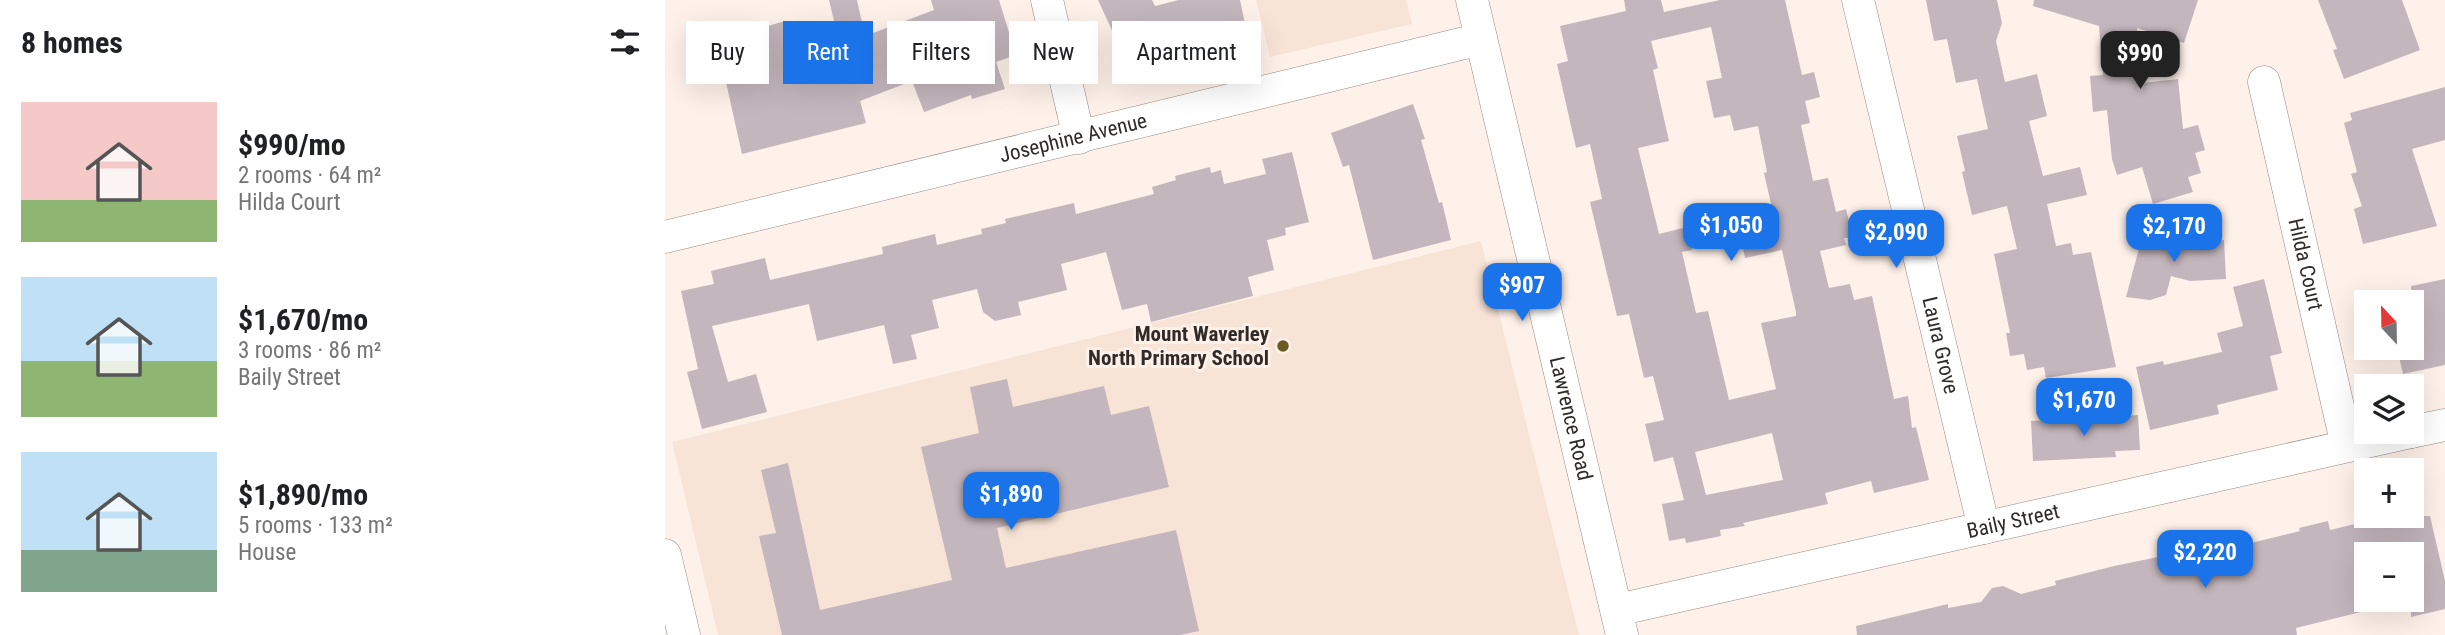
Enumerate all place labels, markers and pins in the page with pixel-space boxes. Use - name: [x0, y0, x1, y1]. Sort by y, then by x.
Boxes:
- pin: $990: [2099, 32, 2181, 91]
- pin: $1,050: [1674, 204, 1788, 263]
- pin: $2,170: [2117, 204, 2231, 264]
- pin: $2,090: [1839, 210, 1953, 270]
- pin: $907: [1481, 264, 1563, 323]
- place label: Mount Waverley North Primary School: [1088, 322, 1270, 370]
- marker: Mount Waverley North Primary School: [1275, 338, 1291, 354]
- pin: $1,670: [2027, 378, 2141, 438]
- pin: $1,890: [954, 472, 1068, 532]
- pin: $2,220: [2148, 530, 2262, 590]

